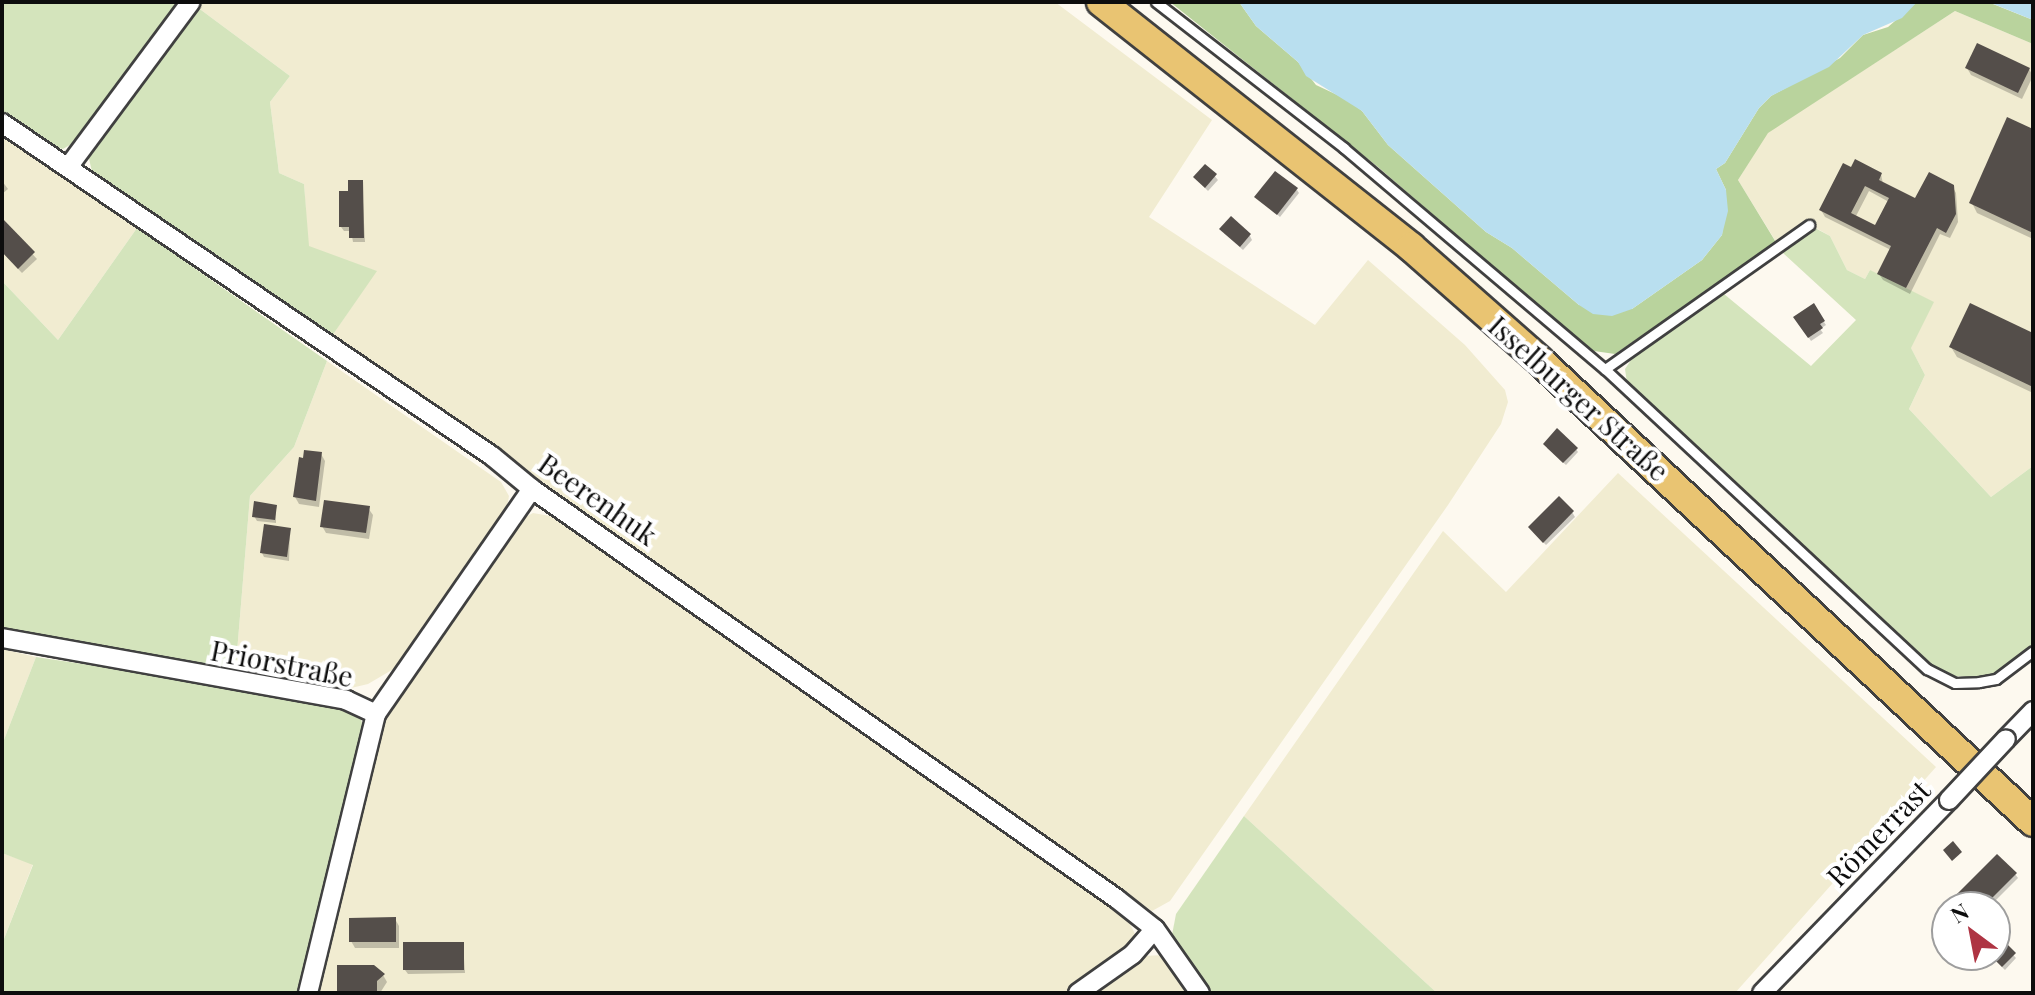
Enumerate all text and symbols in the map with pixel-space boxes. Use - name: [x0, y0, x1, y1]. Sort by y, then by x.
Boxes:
- street label: Isselburger Straße: [1482, 308, 1676, 488]
- street label: Beerenhuk: [532, 446, 664, 552]
- street label: Priorstraße: [208, 633, 356, 693]
- street label: Römerrast: [1819, 773, 1937, 893]
- north arrow: [1931, 891, 2011, 971]
- text: N: [1945, 895, 1974, 929]

